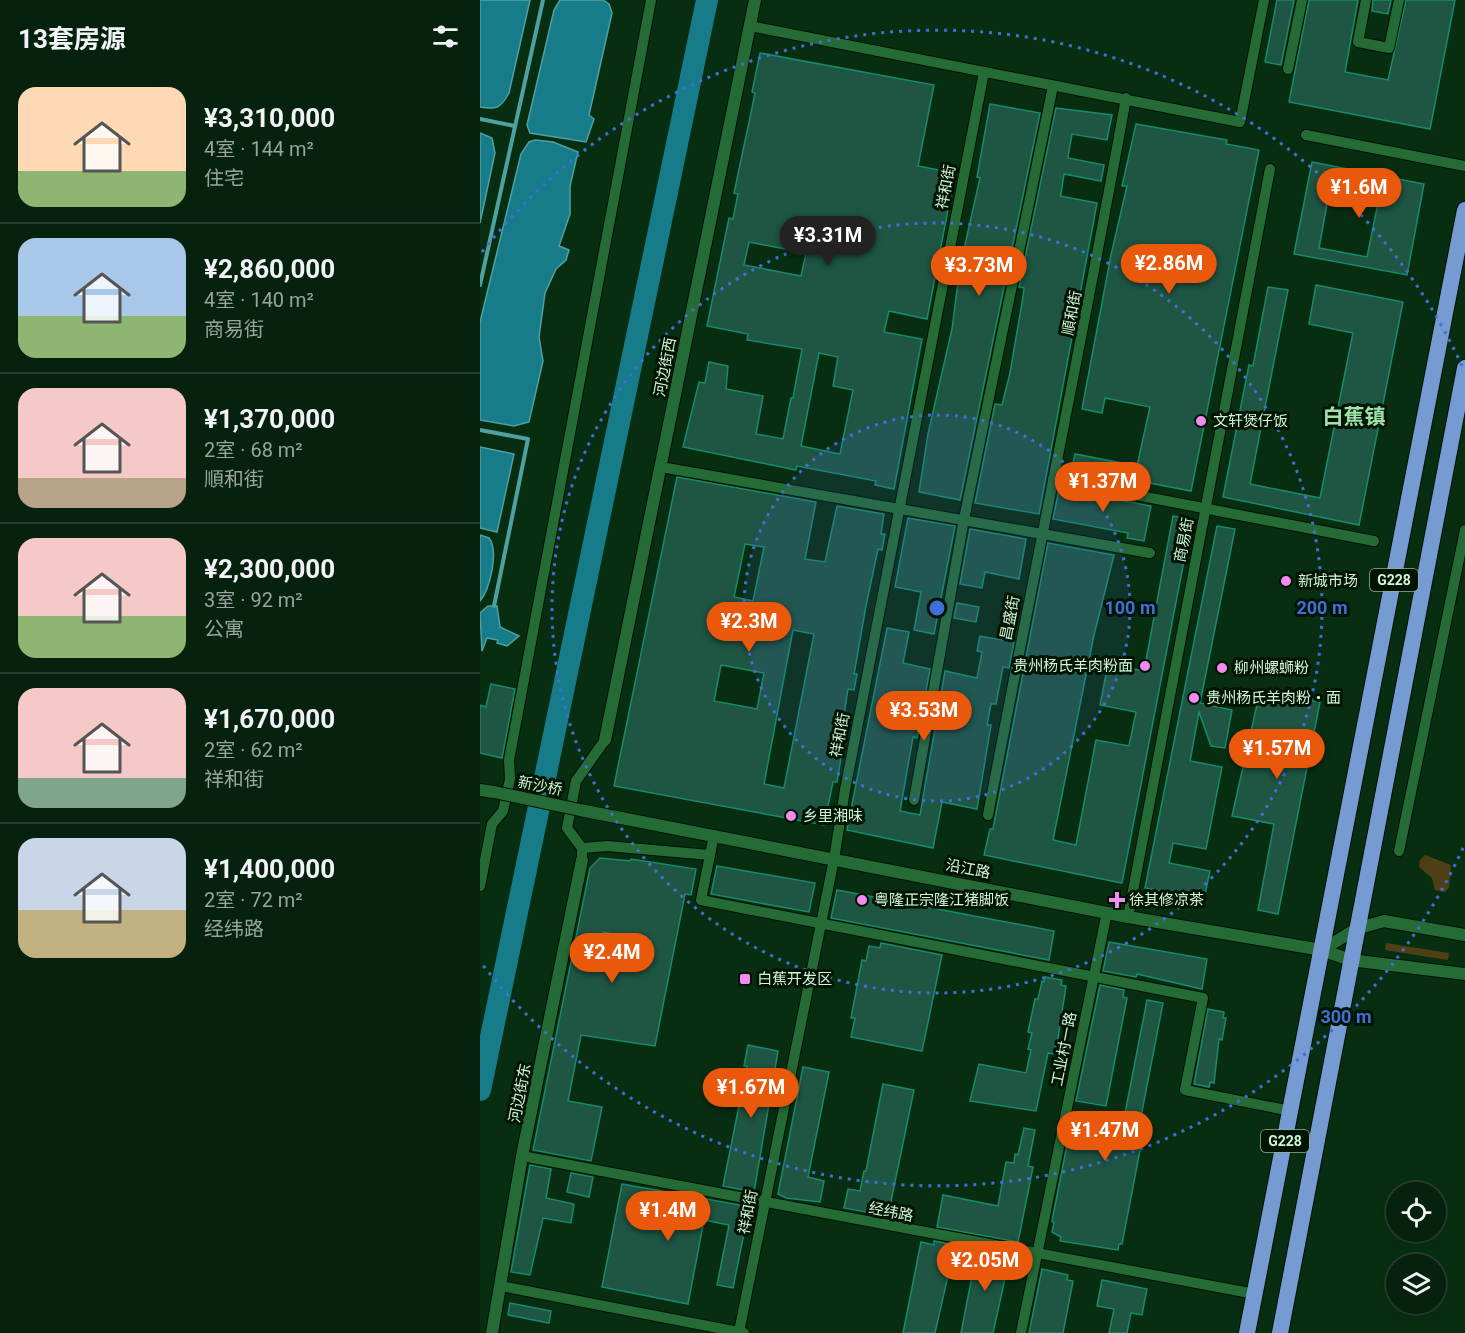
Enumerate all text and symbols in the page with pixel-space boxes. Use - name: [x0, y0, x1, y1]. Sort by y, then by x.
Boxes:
- icon: filters: [429, 20, 462, 53]
- text: 13套房源: [18, 24, 126, 54]
- text: ¥3,310,000: [204, 103, 335, 133]
- icon: home: [66, 111, 138, 183]
- text: 4室 · 144 m²: [204, 137, 314, 161]
- street label: 祥和街: [933, 163, 959, 211]
- text: 住宅: [204, 166, 244, 190]
- pin: ¥1.6M: [1317, 168, 1401, 219]
- text: ¥1.6M: [1331, 175, 1387, 199]
- pin: ¥3.31M: [779, 216, 877, 267]
- text: ¥3.31M: [794, 223, 862, 247]
- pin: ¥2.86M: [1120, 244, 1218, 295]
- pin: ¥3.73M: [930, 246, 1028, 297]
- text: ¥2.86M: [1135, 251, 1203, 275]
- text: ¥3.73M: [945, 253, 1013, 277]
- text: ¥2,860,000: [204, 254, 335, 284]
- icon: home: [66, 262, 138, 334]
- text: 4室 · 140 m²: [204, 288, 314, 312]
- street label: 順和街: [1059, 289, 1085, 337]
- text: 商易街: [204, 317, 264, 341]
- street label: 河边街西: [650, 336, 680, 398]
- text: ¥1,370,000: [204, 404, 335, 434]
- district label: 白蕉镇: [1323, 405, 1386, 429]
- icon: home: [66, 412, 138, 484]
- place label: 文轩煲仔饭: [1213, 412, 1288, 430]
- marker: 文轩煲仔饭: [1194, 414, 1208, 428]
- text: 2室 · 68 m²: [204, 438, 303, 462]
- pin: ¥1.37M: [1054, 462, 1152, 513]
- text: 順和街: [204, 467, 264, 491]
- text: ¥1.37M: [1069, 469, 1137, 493]
- street label: 商易街: [1171, 516, 1197, 564]
- text: ¥2,300,000: [204, 554, 335, 584]
- icon: home: [66, 562, 138, 634]
- road number: G228: [1370, 569, 1418, 591]
- place label: 新城市场: [1298, 572, 1358, 590]
- marker: 新城市场: [1279, 574, 1293, 588]
- text: 3室 · 92 m²: [204, 588, 303, 612]
- street label: 昌盛街: [997, 594, 1023, 642]
- text: 100 m: [1104, 597, 1156, 618]
- text: 200 m: [1296, 597, 1348, 618]
- centre of rings: [927, 598, 947, 618]
- pin: ¥2.3M: [707, 602, 791, 653]
- text: ¥2.3M: [721, 609, 777, 633]
- text: 公寓: [204, 617, 244, 641]
- place label: 贵州杨氏羊肉粉面: [1013, 657, 1133, 675]
- marker: 贵州杨氏羊肉粉面: [1138, 659, 1152, 673]
- place label: 柳州螺蛳粉: [1234, 659, 1309, 677]
- marker: 柳州螺蛳粉: [1215, 661, 1229, 675]
- place label: 贵州杨氏羊肉粉・面: [1206, 689, 1341, 707]
- pin: ¥3.53M: [875, 691, 973, 742]
- marker: 贵州杨氏羊肉粉・面: [1187, 691, 1201, 705]
- text: ¥3.53M: [890, 698, 958, 722]
- text: ¥1,670,000: [204, 704, 335, 734]
- street label: 祥和街: [827, 711, 853, 759]
- icon: home: [66, 712, 138, 784]
- pin: ¥1.57M: [1228, 729, 1326, 780]
- text: ¥1.57M: [1243, 736, 1311, 760]
- text: 2室 · 62 m²: [204, 738, 303, 762]
- text: 祥和街: [204, 767, 264, 791]
- street label: 新沙桥: [516, 773, 564, 799]
- place label: 乡里湘味: [803, 807, 863, 825]
- marker: 乡里湘味: [784, 809, 798, 823]
- text: ¥1,400,000: [204, 854, 335, 884]
- street label: 沿江路: [944, 856, 992, 882]
- icon: home: [66, 862, 138, 934]
- text: 2室 · 72 m²: [204, 888, 303, 912]
- place label: 粤隆正宗隆江猪脚饭: [874, 891, 1009, 909]
- place label: 徐其修凉茶: [1129, 891, 1204, 909]
- marker: 粤隆正宗隆江猪脚饭: [855, 893, 869, 907]
- marker: 徐其修凉茶: [1110, 893, 1124, 907]
- text: 经纬路: [204, 917, 264, 941]
- pin: ¥2.4M: [570, 933, 654, 984]
- text: ¥2.4M: [584, 940, 640, 964]
- place label: 白蕉开发区: [757, 970, 832, 988]
- marker: 白蕉开发区: [738, 972, 752, 986]
- text: 300 m: [1320, 1006, 1372, 1027]
- street label: 工业村一路: [1048, 1010, 1080, 1088]
- street label: 河边街东: [505, 1062, 535, 1124]
- pin: ¥1.67M: [702, 1068, 800, 1119]
- text: ¥1.67M: [717, 1075, 785, 1099]
- pin: ¥1.47M: [1056, 1111, 1154, 1162]
- text: ¥1.47M: [1071, 1118, 1139, 1142]
- road number: G228: [1261, 1130, 1309, 1152]
- map controls: [1386, 1182, 1446, 1314]
- button: locate: [1386, 1182, 1446, 1242]
- street label: 祥和街: [735, 1188, 761, 1236]
- pin: ¥1.4M: [626, 1191, 710, 1242]
- text: ¥1.4M: [640, 1198, 696, 1222]
- street label: 经纬路: [867, 1199, 915, 1225]
- pin: ¥2.05M: [936, 1241, 1034, 1292]
- text: ¥2.05M: [951, 1248, 1019, 1272]
- button: layers: [1386, 1254, 1446, 1314]

